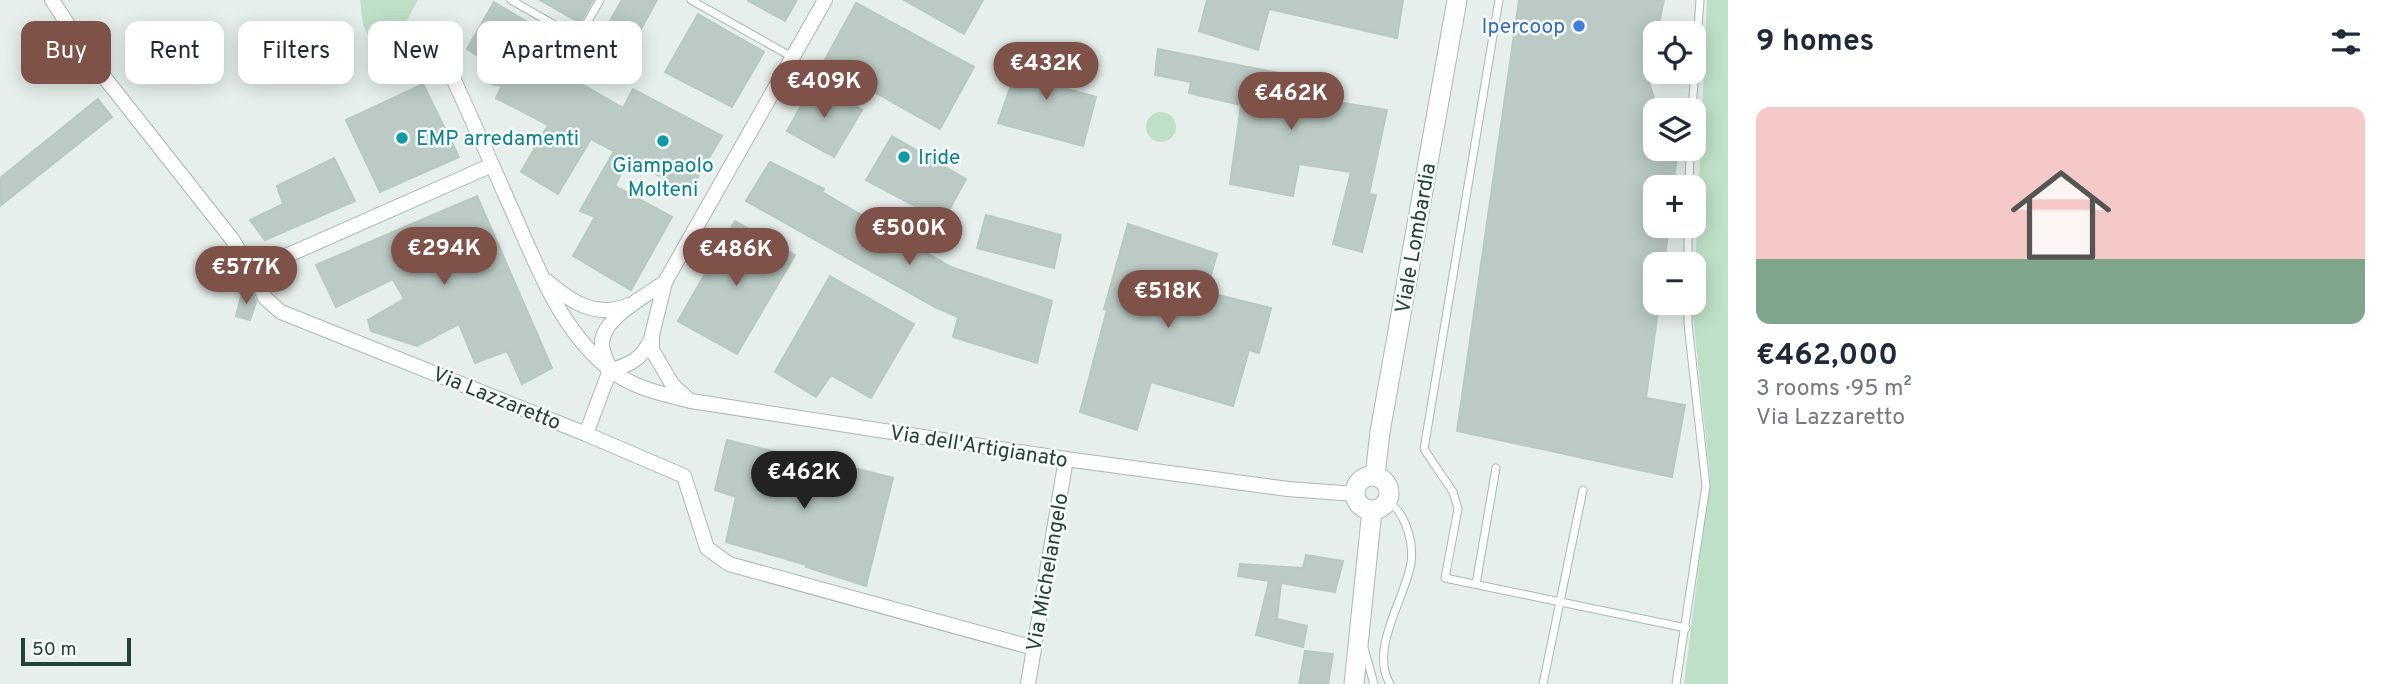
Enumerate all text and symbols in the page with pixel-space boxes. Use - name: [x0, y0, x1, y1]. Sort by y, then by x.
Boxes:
- place label: Ipercoop: [1482, 14, 1565, 41]
- marker: Ipercoop: [1571, 18, 1587, 34]
- chip: Buy: [21, 21, 111, 84]
- chip: Rent: [125, 21, 224, 84]
- chip: Filters: [238, 21, 354, 84]
- chip: New: [368, 21, 463, 84]
- chip: Apartment: [477, 21, 642, 84]
- map controls: [1643, 21, 1706, 315]
- button: locate: [1643, 21, 1706, 84]
- icon: filters: [2327, 23, 2365, 61]
- text: 9 homes: [1756, 24, 1874, 61]
- pin: €432K: [997, 42, 1095, 102]
- text: €432K: [1009, 50, 1083, 79]
- pin: €409K: [775, 60, 873, 120]
- text: €409K: [787, 68, 861, 97]
- pin: €462K: [1242, 72, 1340, 132]
- text: €462K: [1254, 80, 1328, 109]
- button: layers: [1643, 98, 1706, 161]
- place label: EMP arredamenti: [416, 126, 579, 153]
- marker: EMP arredamenti: [394, 130, 410, 146]
- marker: Giampaolo Molteni: [655, 133, 671, 149]
- place label: Iride: [918, 145, 960, 172]
- marker: Iride: [896, 149, 912, 165]
- icon: home: [1998, 152, 2124, 278]
- place label: Giampaolo Molteni: [612, 153, 714, 204]
- street label: Viale Lombardia: [1390, 161, 1443, 316]
- button: +: [1643, 175, 1706, 238]
- pin: €500K: [860, 208, 958, 267]
- text: €500K: [871, 215, 947, 244]
- pin: €294K: [395, 228, 493, 287]
- pin: €486K: [687, 229, 785, 288]
- text: €294K: [407, 235, 481, 264]
- text: €486K: [699, 236, 773, 265]
- pin: €577K: [197, 246, 295, 306]
- button: −: [1643, 252, 1706, 315]
- text: €577K: [211, 254, 281, 283]
- pin: €518K: [1119, 270, 1217, 330]
- text: €518K: [1134, 278, 1202, 307]
- text: €462,000: [1756, 338, 1898, 375]
- street label: Via Lazzaretto: [428, 361, 565, 437]
- text: 3 rooms · 95 m²: [1756, 375, 1912, 404]
- text: Via Lazzaretto: [1756, 404, 1905, 433]
- street label: Via dell'Artigianato: [888, 420, 1070, 475]
- pin: €462K: [755, 452, 853, 511]
- text: €462K: [767, 459, 841, 488]
- street label: Via Michelangelo: [1021, 491, 1076, 654]
- scale bar: [21, 635, 131, 667]
- text: 50 m: [32, 638, 77, 662]

